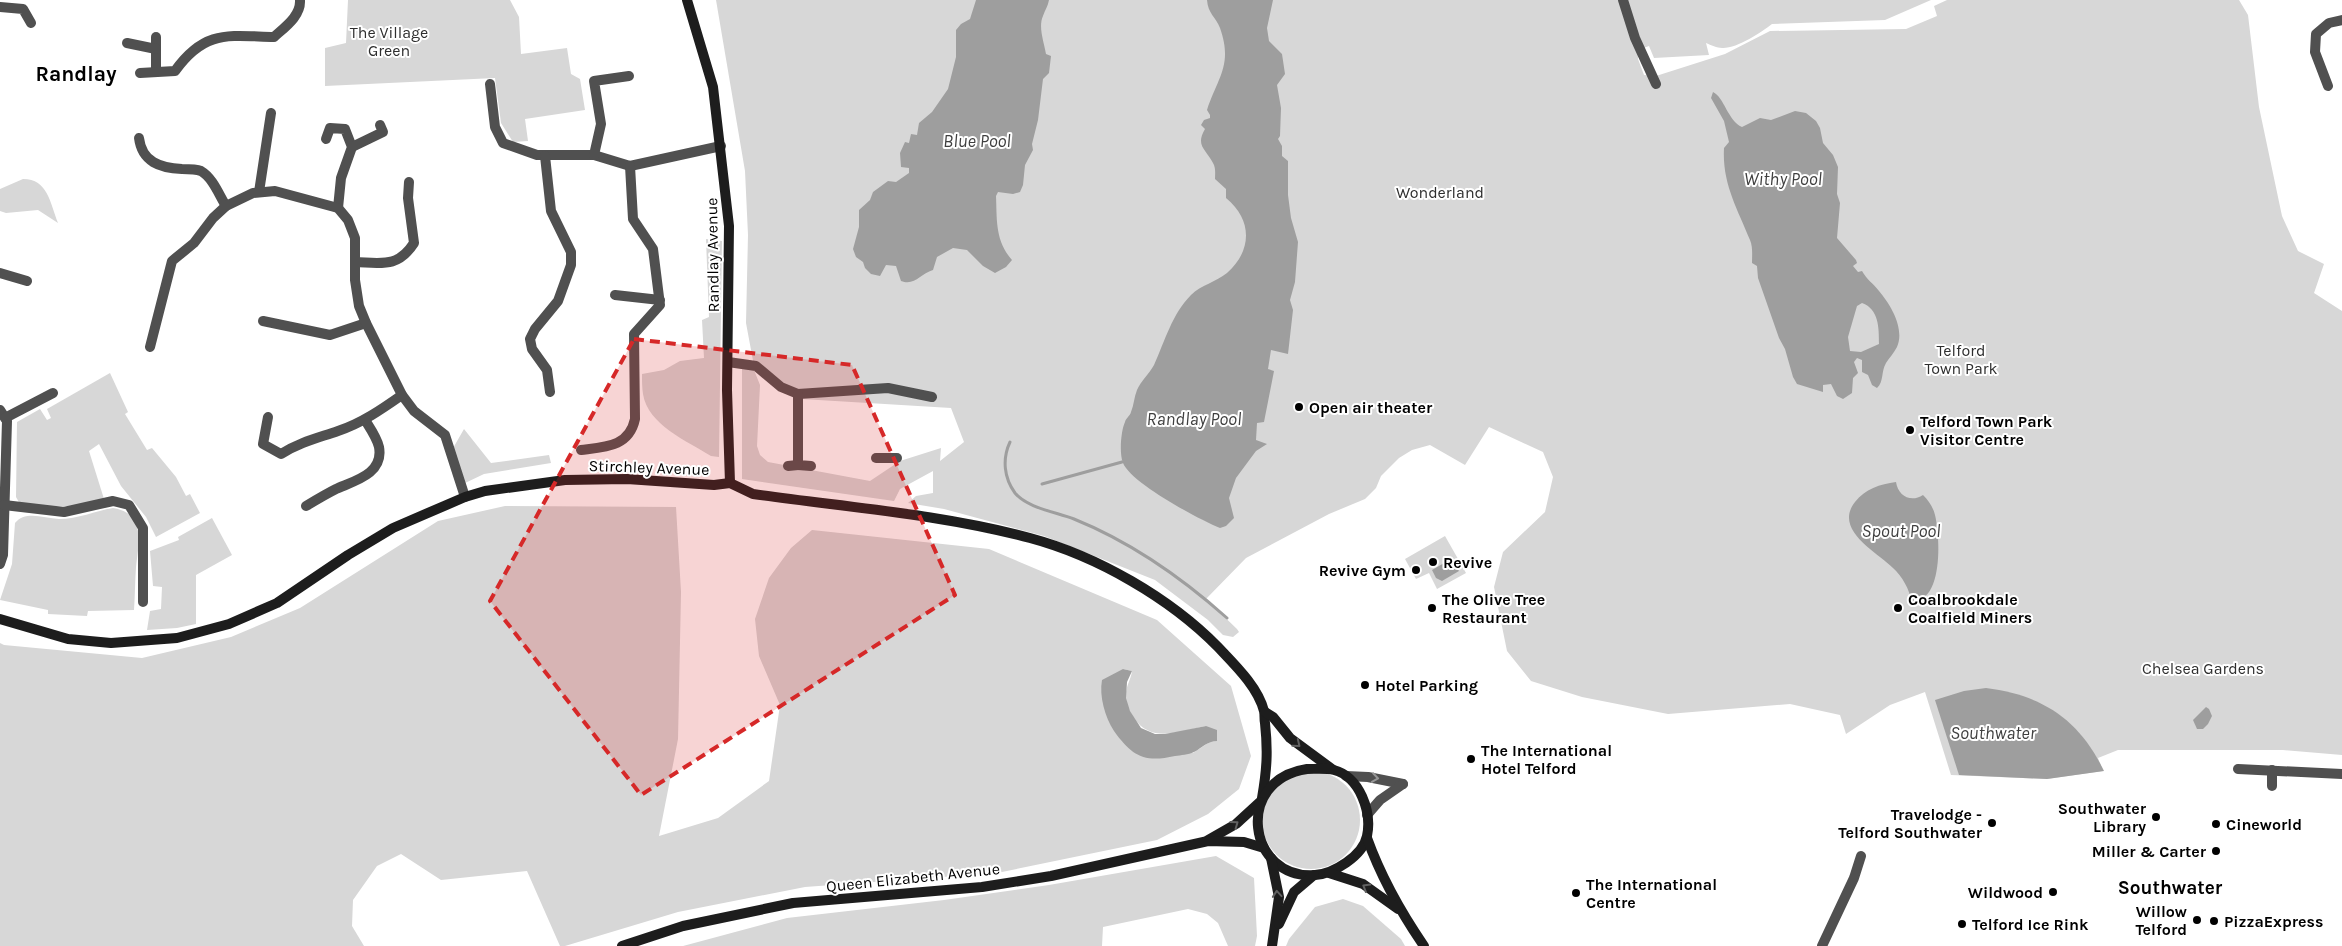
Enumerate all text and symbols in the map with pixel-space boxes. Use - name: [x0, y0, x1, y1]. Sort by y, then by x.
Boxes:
- park label: The Village Green: [350, 23, 428, 60]
- district label: Randlay: [35, 62, 117, 86]
- water label: Blue Pool: [943, 130, 1011, 152]
- water label: Withy Pool: [1744, 168, 1823, 190]
- park label: Wonderland: [1396, 183, 1484, 202]
- street label: Randlay Avenue: [702, 197, 723, 313]
- park label: Telford Town Park: [1925, 341, 1998, 378]
- place label: Open air theater: [1309, 398, 1433, 417]
- marker: Open air theater: [1293, 401, 1305, 413]
- water label: Randlay Pool: [1147, 408, 1242, 430]
- place label: Telford Town Park Visitor Centre: [1920, 412, 2053, 449]
- marker: Telford Town Park Visitor Centre: [1904, 424, 1916, 436]
- street label: Stirchley Avenue: [588, 456, 710, 479]
- water label: Spout Pool: [1861, 520, 1941, 542]
- place label: Revive: [1443, 553, 1492, 572]
- marker: Revive: [1427, 556, 1439, 568]
- place label: Revive Gym: [1319, 561, 1406, 580]
- marker: Revive Gym: [1410, 564, 1422, 576]
- place label: The Olive Tree Restaurant: [1442, 590, 1545, 627]
- place label: Coalbrookdale Coalfield Miners: [1908, 590, 2032, 627]
- marker: The Olive Tree Restaurant: [1426, 602, 1438, 614]
- marker: Coalbrookdale Coalfield Miners: [1892, 602, 1904, 614]
- park label: Chelsea Gardens: [2142, 659, 2264, 678]
- place label: Hotel Parking: [1375, 676, 1478, 695]
- marker: Hotel Parking: [1359, 679, 1371, 691]
- water label: Southwater: [1950, 722, 2037, 744]
- one-way arrow: [1291, 738, 1300, 746]
- place label: The International Hotel Telford: [1481, 741, 1612, 778]
- marker: The International Hotel Telford: [1465, 753, 1477, 765]
- one-way arrow: [1371, 772, 1379, 783]
- place label: Southwater Library: [2058, 799, 2147, 836]
- place label: Travelodge - Telford Southwater: [1838, 805, 1983, 842]
- marker: Southwater Library: [2150, 811, 2162, 823]
- place label: Cineworld: [2226, 815, 2302, 834]
- marker: Travelodge - Telford Southwater: [1986, 817, 1998, 829]
- marker: Cineworld: [2210, 818, 2222, 830]
- one-way arrow: [1229, 821, 1239, 830]
- place label: Miller & Carter: [2092, 842, 2207, 861]
- marker: Miller & Carter: [2210, 845, 2222, 857]
- street label: Queen Elizabeth Avenue: [825, 859, 1001, 896]
- place label: The International Centre: [1586, 875, 1717, 912]
- district label: Southwater: [2118, 877, 2223, 899]
- one-way arrow: [1363, 883, 1372, 893]
- place label: Wildwood: [1968, 883, 2043, 902]
- marker: Wildwood: [2047, 886, 2059, 898]
- marker: The International Centre: [1570, 887, 1582, 899]
- one-way arrow: [1272, 890, 1283, 898]
- place label: Willow Telford: [2135, 902, 2187, 939]
- place label: PizzaExpress: [2224, 912, 2323, 931]
- marker: Willow Telford: [2191, 914, 2203, 926]
- place label: Telford Ice Rink: [1972, 915, 2089, 934]
- marker: PizzaExpress: [2208, 915, 2220, 927]
- marker: Telford Ice Rink: [1956, 918, 1968, 930]

